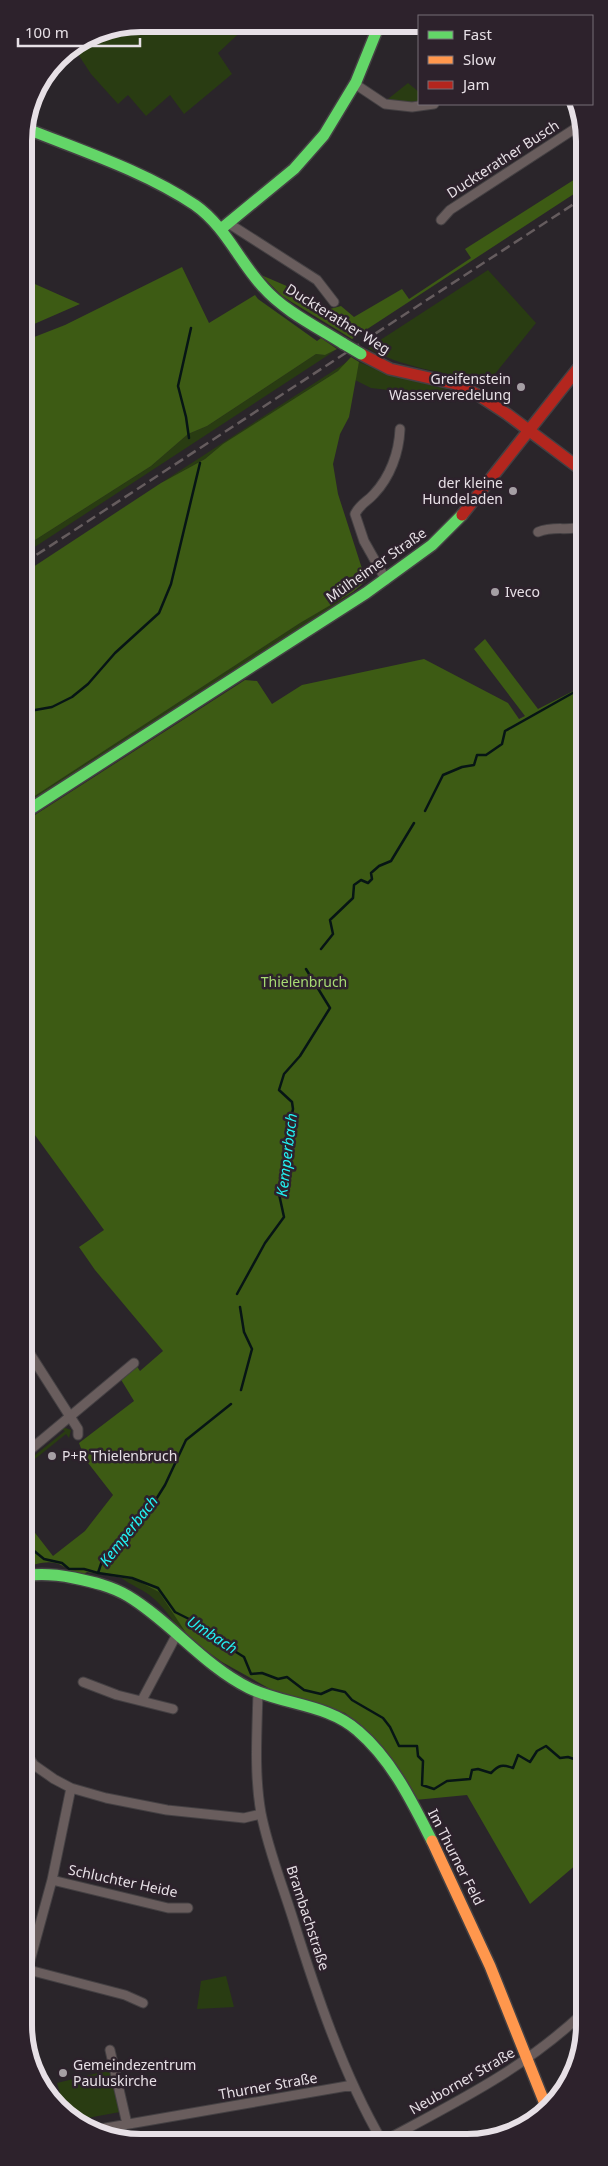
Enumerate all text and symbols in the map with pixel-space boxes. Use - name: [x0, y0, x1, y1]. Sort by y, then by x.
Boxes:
- scale bar: [18, 15, 140, 47]
- legend: [418, 15, 593, 105]
- text: 100 m: [25, 22, 69, 42]
- text: Fast: [463, 24, 492, 44]
- text: Slow: [463, 49, 496, 69]
- text: Jam: [461, 74, 490, 94]
- street label: Duckterather Busch: [443, 115, 563, 202]
- street label: Duckterather Weg: [282, 279, 394, 358]
- place label: Greifenstein Wasserveredelung: [389, 369, 511, 404]
- marker: Greifenstein Wasserveredelung: [515, 381, 527, 393]
- place label: der kleine Hundeladen: [422, 473, 503, 508]
- marker: der kleine Hundeladen: [507, 485, 519, 497]
- street label: Mülheimer Straße: [322, 523, 430, 606]
- place label: Iveco: [505, 582, 540, 601]
- marker: Iveco: [489, 586, 501, 598]
- park label: Thielenbruch: [261, 972, 347, 991]
- water label: Kemperbach: [271, 1112, 301, 1198]
- place label: P+R Thielenbruch: [62, 1446, 177, 1465]
- marker: P+R Thielenbruch: [46, 1450, 58, 1462]
- water label: Kemperbach: [95, 1491, 162, 1570]
- water label: Umbach: [184, 1611, 241, 1658]
- street label: Im Thurner Feld: [424, 1805, 489, 1908]
- street label: Schluchter Heide: [67, 1860, 180, 1901]
- street label: Brambachstraße: [283, 1863, 334, 1973]
- street label: Neuborner Straße: [406, 2043, 518, 2119]
- place label: Gemeindezentrum Pauluskirche: [73, 2055, 196, 2090]
- marker: Gemeindezentrum Pauluskirche: [57, 2067, 69, 2079]
- street label: Thurner Straße: [217, 2067, 319, 2104]

